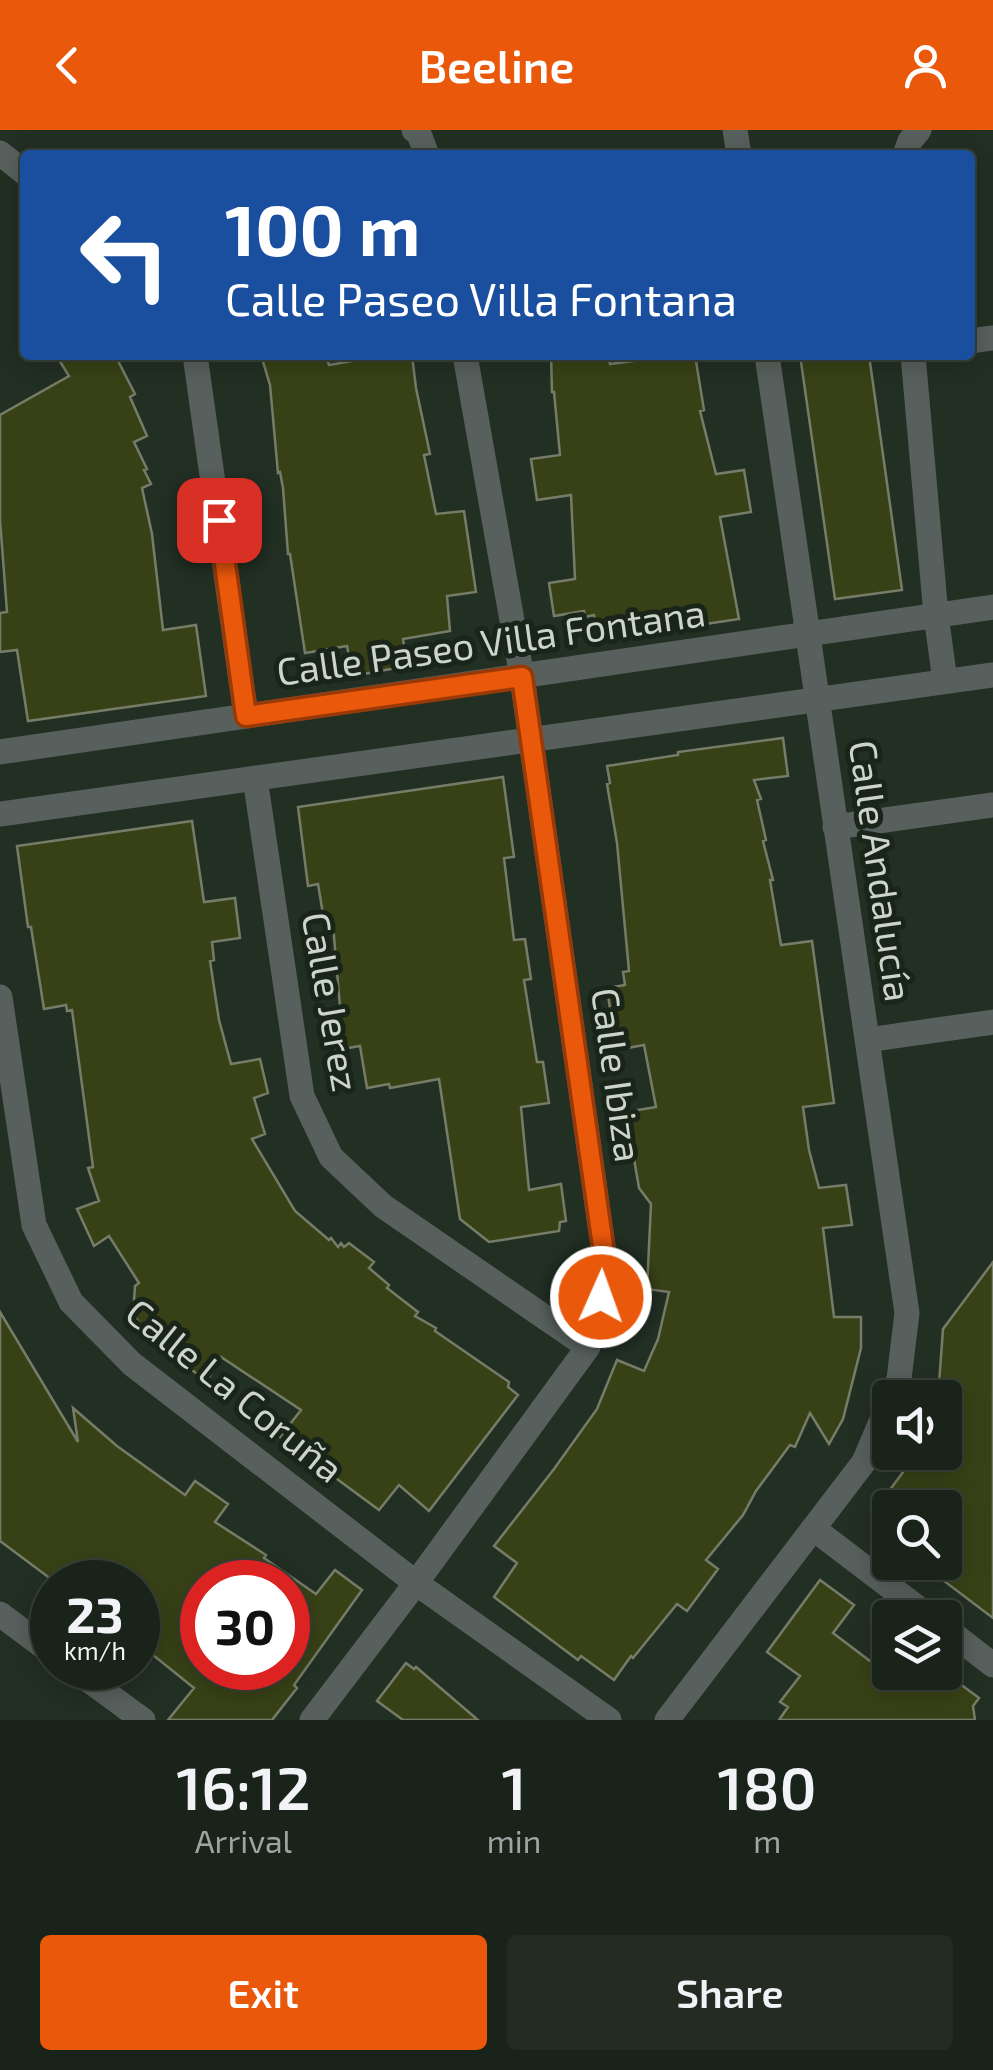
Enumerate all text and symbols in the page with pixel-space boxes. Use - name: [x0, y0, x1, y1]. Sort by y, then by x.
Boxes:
- icon: back: [40, 38, 95, 93]
- text: Beeline: [419, 38, 574, 92]
- icon: person: [898, 38, 953, 93]
- text: 100 m: [225, 186, 420, 270]
- icon: left: [60, 190, 190, 320]
- text: Calle Paseo Villa Fontana: [225, 271, 737, 325]
- pin: [177, 478, 262, 563]
- icon: arrive: [192, 493, 247, 548]
- street label: Calle Paseo Villa Fontana: [273, 588, 708, 694]
- street label: Calle Andalucía: [841, 737, 923, 1004]
- street label: Calle Jerez: [294, 908, 370, 1095]
- street label: Calle Ibiza: [583, 985, 653, 1165]
- position arrow: [549, 1245, 653, 1349]
- street label: Calle La Coruña: [117, 1288, 353, 1491]
- map controls: [872, 1380, 962, 1690]
- button: sound: [872, 1380, 962, 1470]
- button: search: [872, 1490, 962, 1580]
- speed limit sign: 30: [180, 1560, 310, 1690]
- text: 23: [66, 1583, 124, 1643]
- button: layers: [872, 1600, 962, 1690]
- text: km/h: [64, 1635, 126, 1665]
- text: 16:12: [176, 1750, 311, 1822]
- text: 1: [502, 1750, 527, 1822]
- text: 180: [718, 1750, 817, 1822]
- text: Arrival: [195, 1821, 292, 1859]
- text: min: [487, 1821, 541, 1859]
- text: m: [753, 1821, 781, 1859]
- button: Exit: [40, 1935, 487, 2050]
- button: Share: [507, 1935, 953, 2050]

